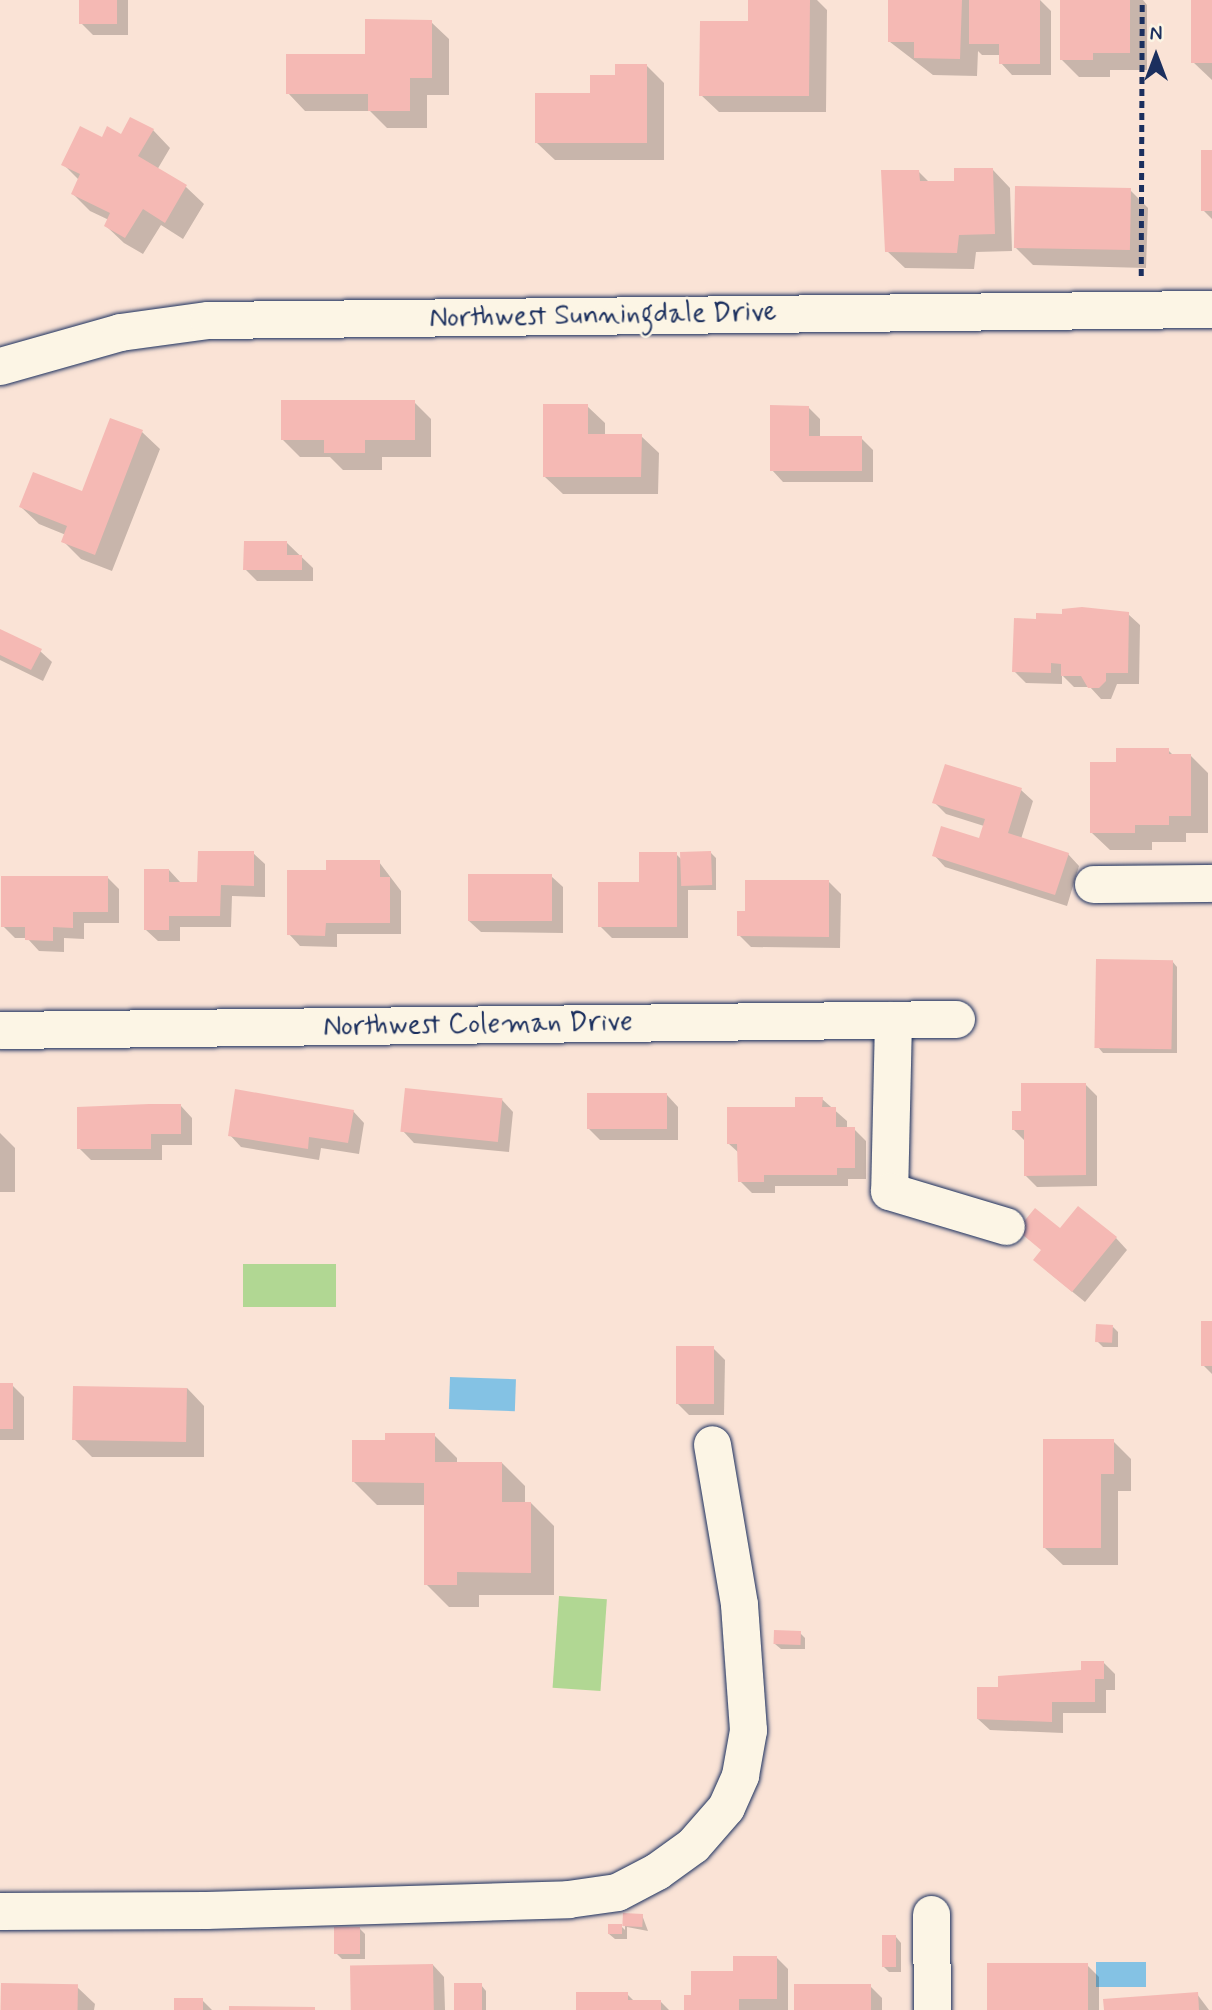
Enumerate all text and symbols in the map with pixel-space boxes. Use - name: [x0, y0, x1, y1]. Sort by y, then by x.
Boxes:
- north arrow: [1121, 21, 1191, 91]
- text: N: [1150, 22, 1162, 47]
- street label: Northwest Sunningdale Drive: [430, 296, 776, 336]
- street label: Northwest Coleman Drive: [324, 1006, 632, 1044]

